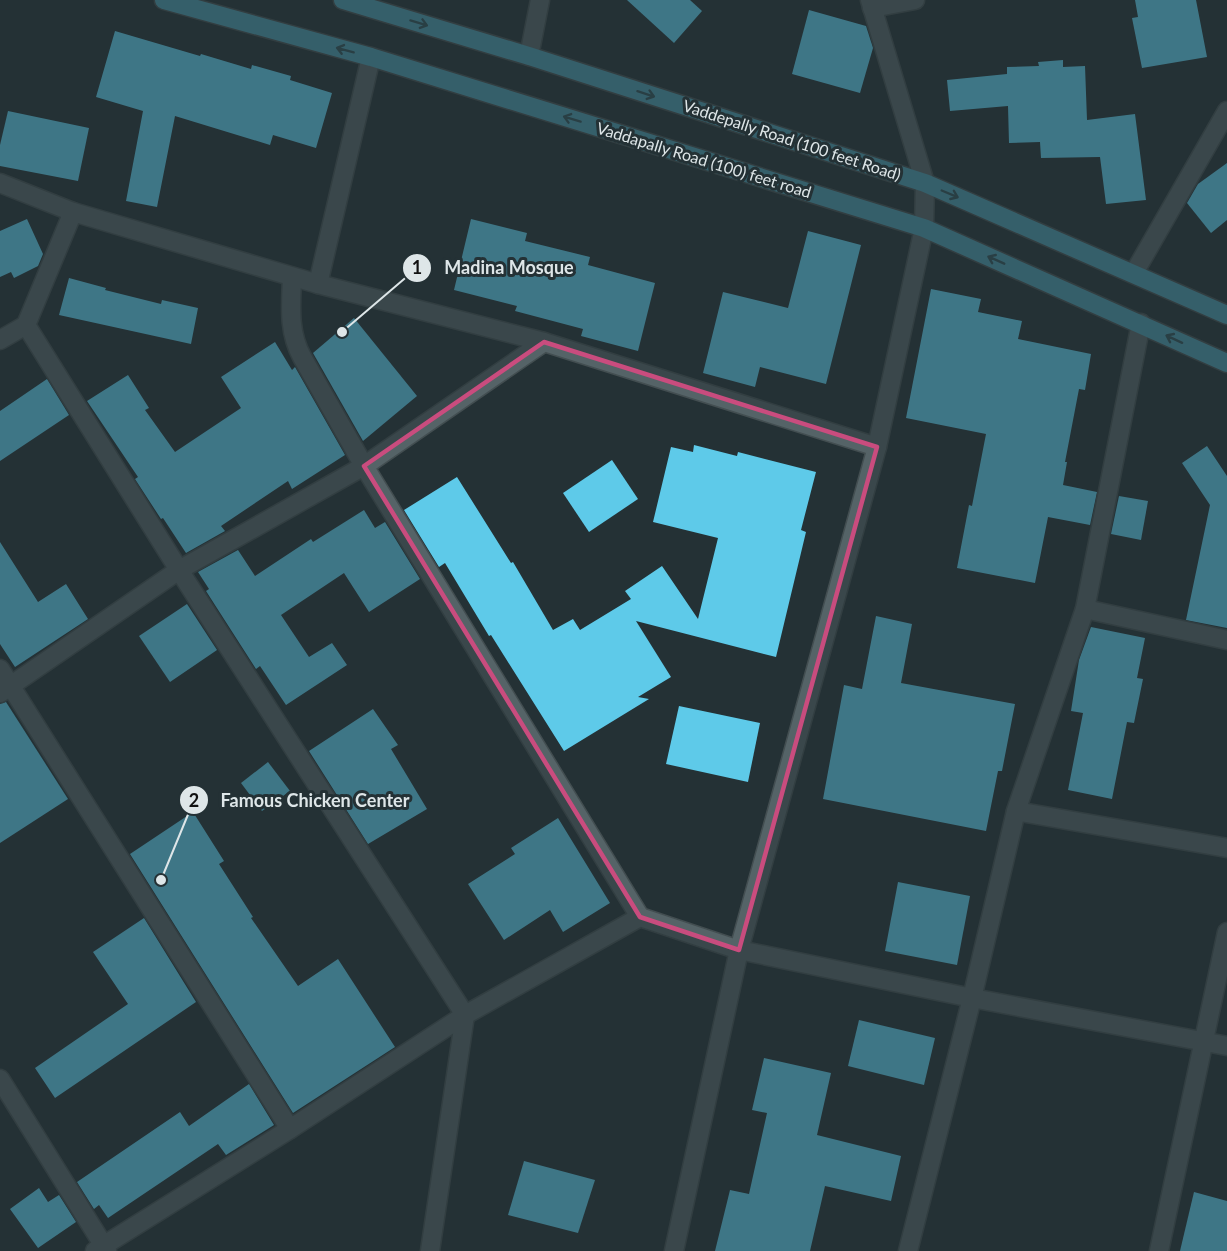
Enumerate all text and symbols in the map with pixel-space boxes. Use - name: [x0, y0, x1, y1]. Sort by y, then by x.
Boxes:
- one-way arrow: [409, 18, 428, 29]
- one-way arrow: [336, 44, 355, 55]
- one-way arrow: [636, 89, 655, 100]
- street label: Vaddepally Road (100 feet Road): [681, 95, 903, 184]
- one-way arrow: [563, 113, 582, 124]
- street label: Vaddapally Road (100) feet road: [595, 118, 814, 201]
- one-way arrow: [941, 189, 959, 200]
- callout: Madina Mosque: [402, 250, 586, 286]
- one-way arrow: [987, 253, 1005, 265]
- text: 1: [412, 256, 422, 278]
- text: Madina Mosque: [444, 256, 574, 278]
- one-way arrow: [1165, 332, 1183, 344]
- callout: Famous Chicken Center: [179, 782, 421, 818]
- text: 2: [189, 789, 199, 811]
- text: Famous Chicken Center: [221, 789, 410, 811]

